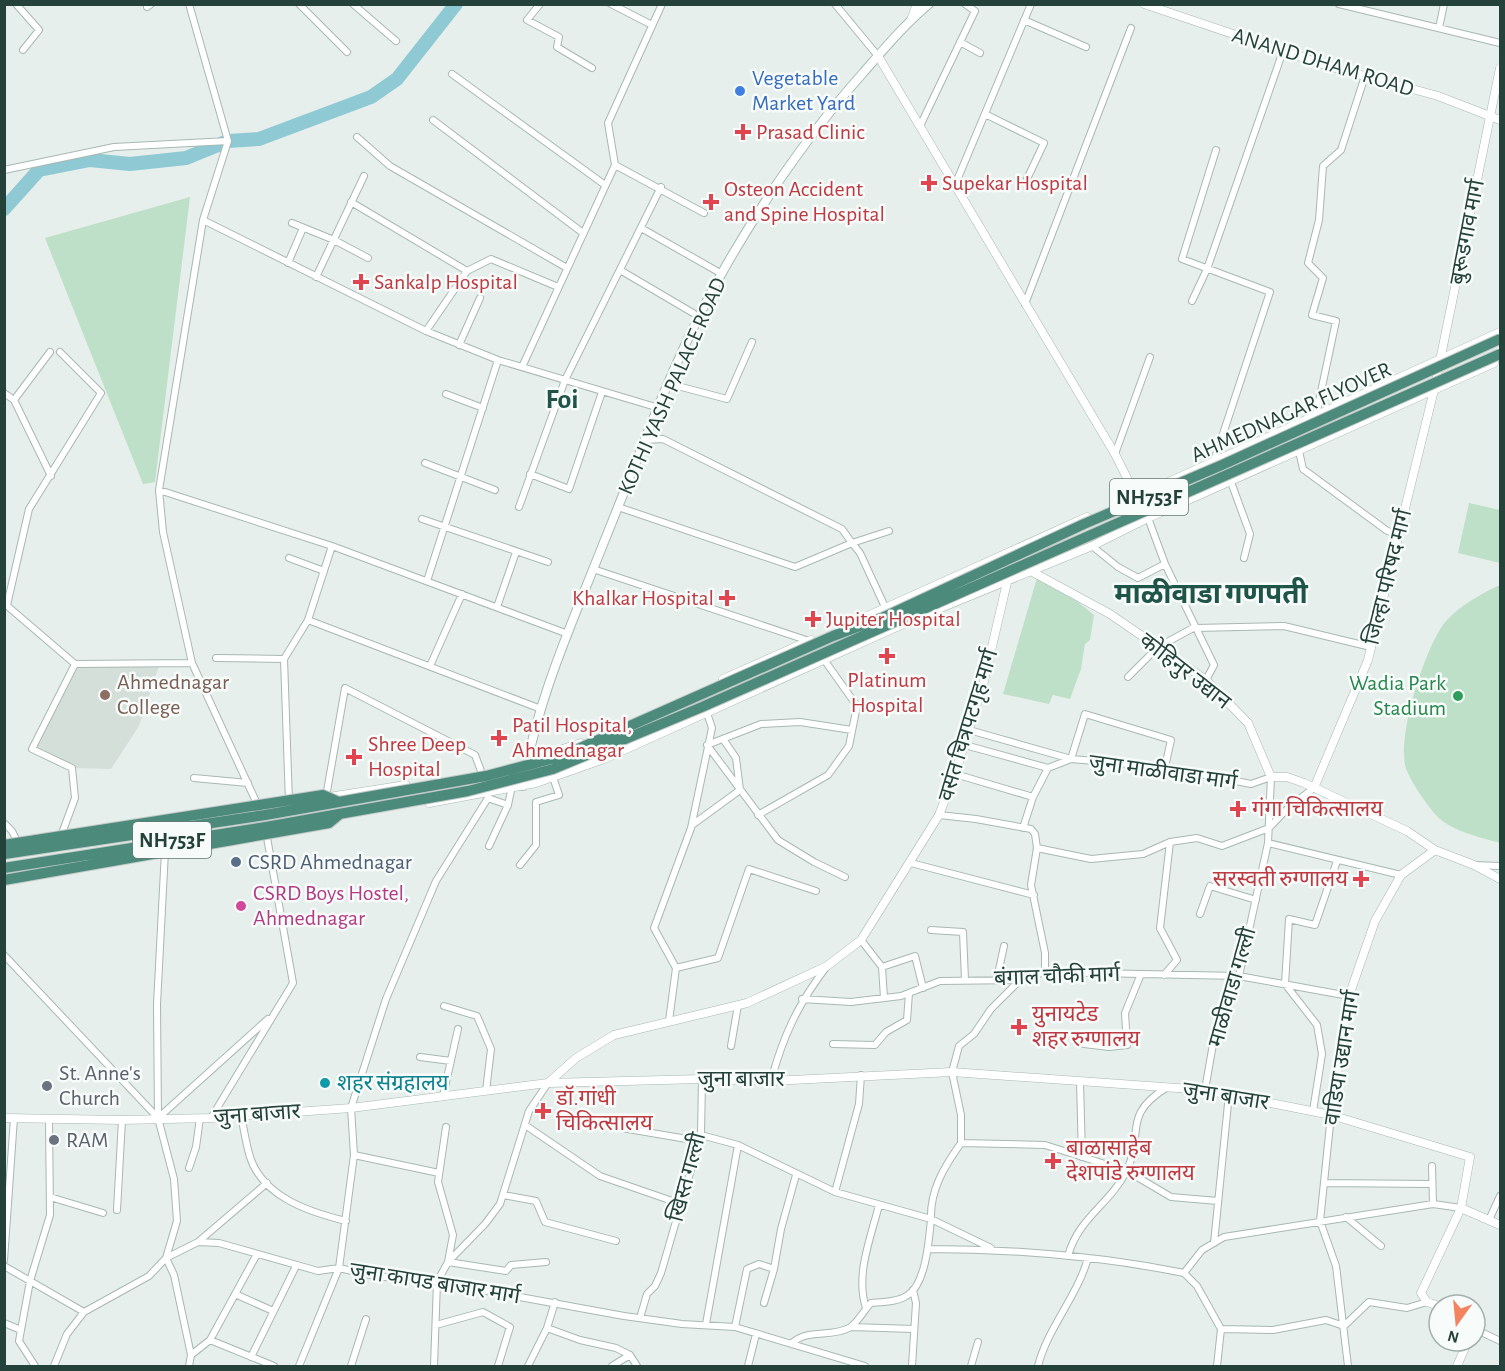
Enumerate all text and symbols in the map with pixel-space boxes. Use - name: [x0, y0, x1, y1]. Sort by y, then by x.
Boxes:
- street label: ANAND DHAM ROAD: [1229, 24, 1417, 100]
- place label: Vegetable Market Yard: [752, 67, 855, 114]
- marker: Vegetable Market Yard: [733, 84, 747, 98]
- place label: Prasad Clinic: [756, 121, 865, 143]
- marker: Prasad Clinic: [734, 123, 752, 141]
- place label: Supekar Hospital: [942, 172, 1088, 194]
- marker: Supekar Hospital: [920, 174, 938, 192]
- street label: बुरूडगाव मार्ग: [1444, 176, 1491, 287]
- place label: Osteon Accident and Spine Hospital: [724, 178, 885, 225]
- marker: Osteon Accident and Spine Hospital: [702, 193, 720, 211]
- place label: Sankalp Hospital: [374, 271, 518, 293]
- marker: Sankalp Hospital: [352, 273, 370, 291]
- street label: KOTHI YASH PALACE ROAD: [614, 274, 730, 498]
- street label: AHMEDNAGAR FLYOVER: [1188, 358, 1394, 466]
- district label: Foi: [545, 386, 579, 414]
- road number: NH753F: [1110, 479, 1188, 515]
- street label: जिल्हा परिषद मार्ग: [1359, 505, 1416, 647]
- district label: माळीवाडा गणपती: [1114, 577, 1309, 609]
- place label: Khalkar Hospital: [572, 587, 714, 609]
- marker: Khalkar Hospital: [718, 589, 736, 607]
- place label: Jupiter Hospital: [826, 608, 961, 630]
- marker: Jupiter Hospital: [804, 610, 822, 628]
- street label: कोहिनुर उद्यान: [1134, 627, 1236, 716]
- street label: वसंत चित्रपटगृह मार्ग: [933, 645, 1005, 804]
- marker: Platinum Hospital: [878, 647, 896, 665]
- place label: Platinum Hospital: [847, 669, 927, 716]
- place label: Ahmednagar College: [117, 671, 229, 718]
- place label: Wadia Park Stadium: [1349, 672, 1446, 719]
- marker: Ahmednagar College: [98, 688, 112, 702]
- marker: Wadia Park Stadium: [1451, 689, 1465, 703]
- place label: Patil Hospital, Ahmednagar: [512, 714, 632, 761]
- marker: Patil Hospital, Ahmednagar: [490, 729, 508, 747]
- place label: Shree Deep Hospital: [368, 733, 466, 780]
- marker: Shree Deep Hospital: [345, 748, 363, 766]
- street label: जुना माळीवाडा मार्ग: [1087, 749, 1240, 796]
- place label: गंगा चिकित्सालय: [1252, 796, 1384, 820]
- marker: गंगा चिकित्सालय: [1229, 800, 1247, 818]
- road number: NH753F: [133, 822, 211, 858]
- place label: CSRD Ahmednagar: [248, 851, 412, 873]
- marker: CSRD Ahmednagar: [229, 855, 243, 869]
- place label: सरस्वती रुग्णालय: [1213, 866, 1349, 890]
- marker: सरस्वती रुग्णालय: [1352, 870, 1370, 888]
- place label: CSRD Boys Hostel, Ahmednagar: [253, 882, 409, 929]
- marker: CSRD Boys Hostel, Ahmednagar: [234, 899, 248, 913]
- street label: माळीवाडा गल्ली: [1203, 924, 1260, 1049]
- street label: बंगाल चौकी मार्ग: [993, 961, 1122, 989]
- street label: वाडिया उद्यान मार्ग: [1319, 988, 1364, 1127]
- place label: युनायटेड शहर रुग्णालय: [1032, 1000, 1141, 1050]
- marker: युनायटेड शहर रुग्णालय: [1010, 1018, 1028, 1036]
- place label: St. Anne's Church: [59, 1062, 141, 1109]
- street label: जुना बाजार: [697, 1068, 786, 1093]
- place label: शहर संग्रहालय: [337, 1071, 450, 1094]
- marker: शहर संग्रहालय: [318, 1076, 332, 1090]
- street label: जुना बाजार: [1181, 1078, 1272, 1117]
- marker: St. Anne's Church: [40, 1079, 54, 1093]
- place label: डॉ.गांधी चिकित्सालय: [555, 1085, 654, 1134]
- street label: जुना बाजार: [213, 1100, 302, 1131]
- marker: डॉ.गांधी चिकित्सालय: [534, 1102, 552, 1120]
- place label: RAM: [66, 1129, 108, 1151]
- street label: खिस्त गल्ली: [663, 1129, 710, 1224]
- marker: RAM: [47, 1133, 61, 1147]
- place label: बाळासाहेब देशपांडे रुग्णालय: [1066, 1134, 1196, 1184]
- marker: बाळासाहेब देशपांडे रुग्णालय: [1044, 1152, 1062, 1170]
- street label: जुना कापड बाजार मार्ग: [348, 1257, 523, 1310]
- north arrow: [1427, 1293, 1487, 1353]
- text: N: [1446, 1327, 1461, 1346]

